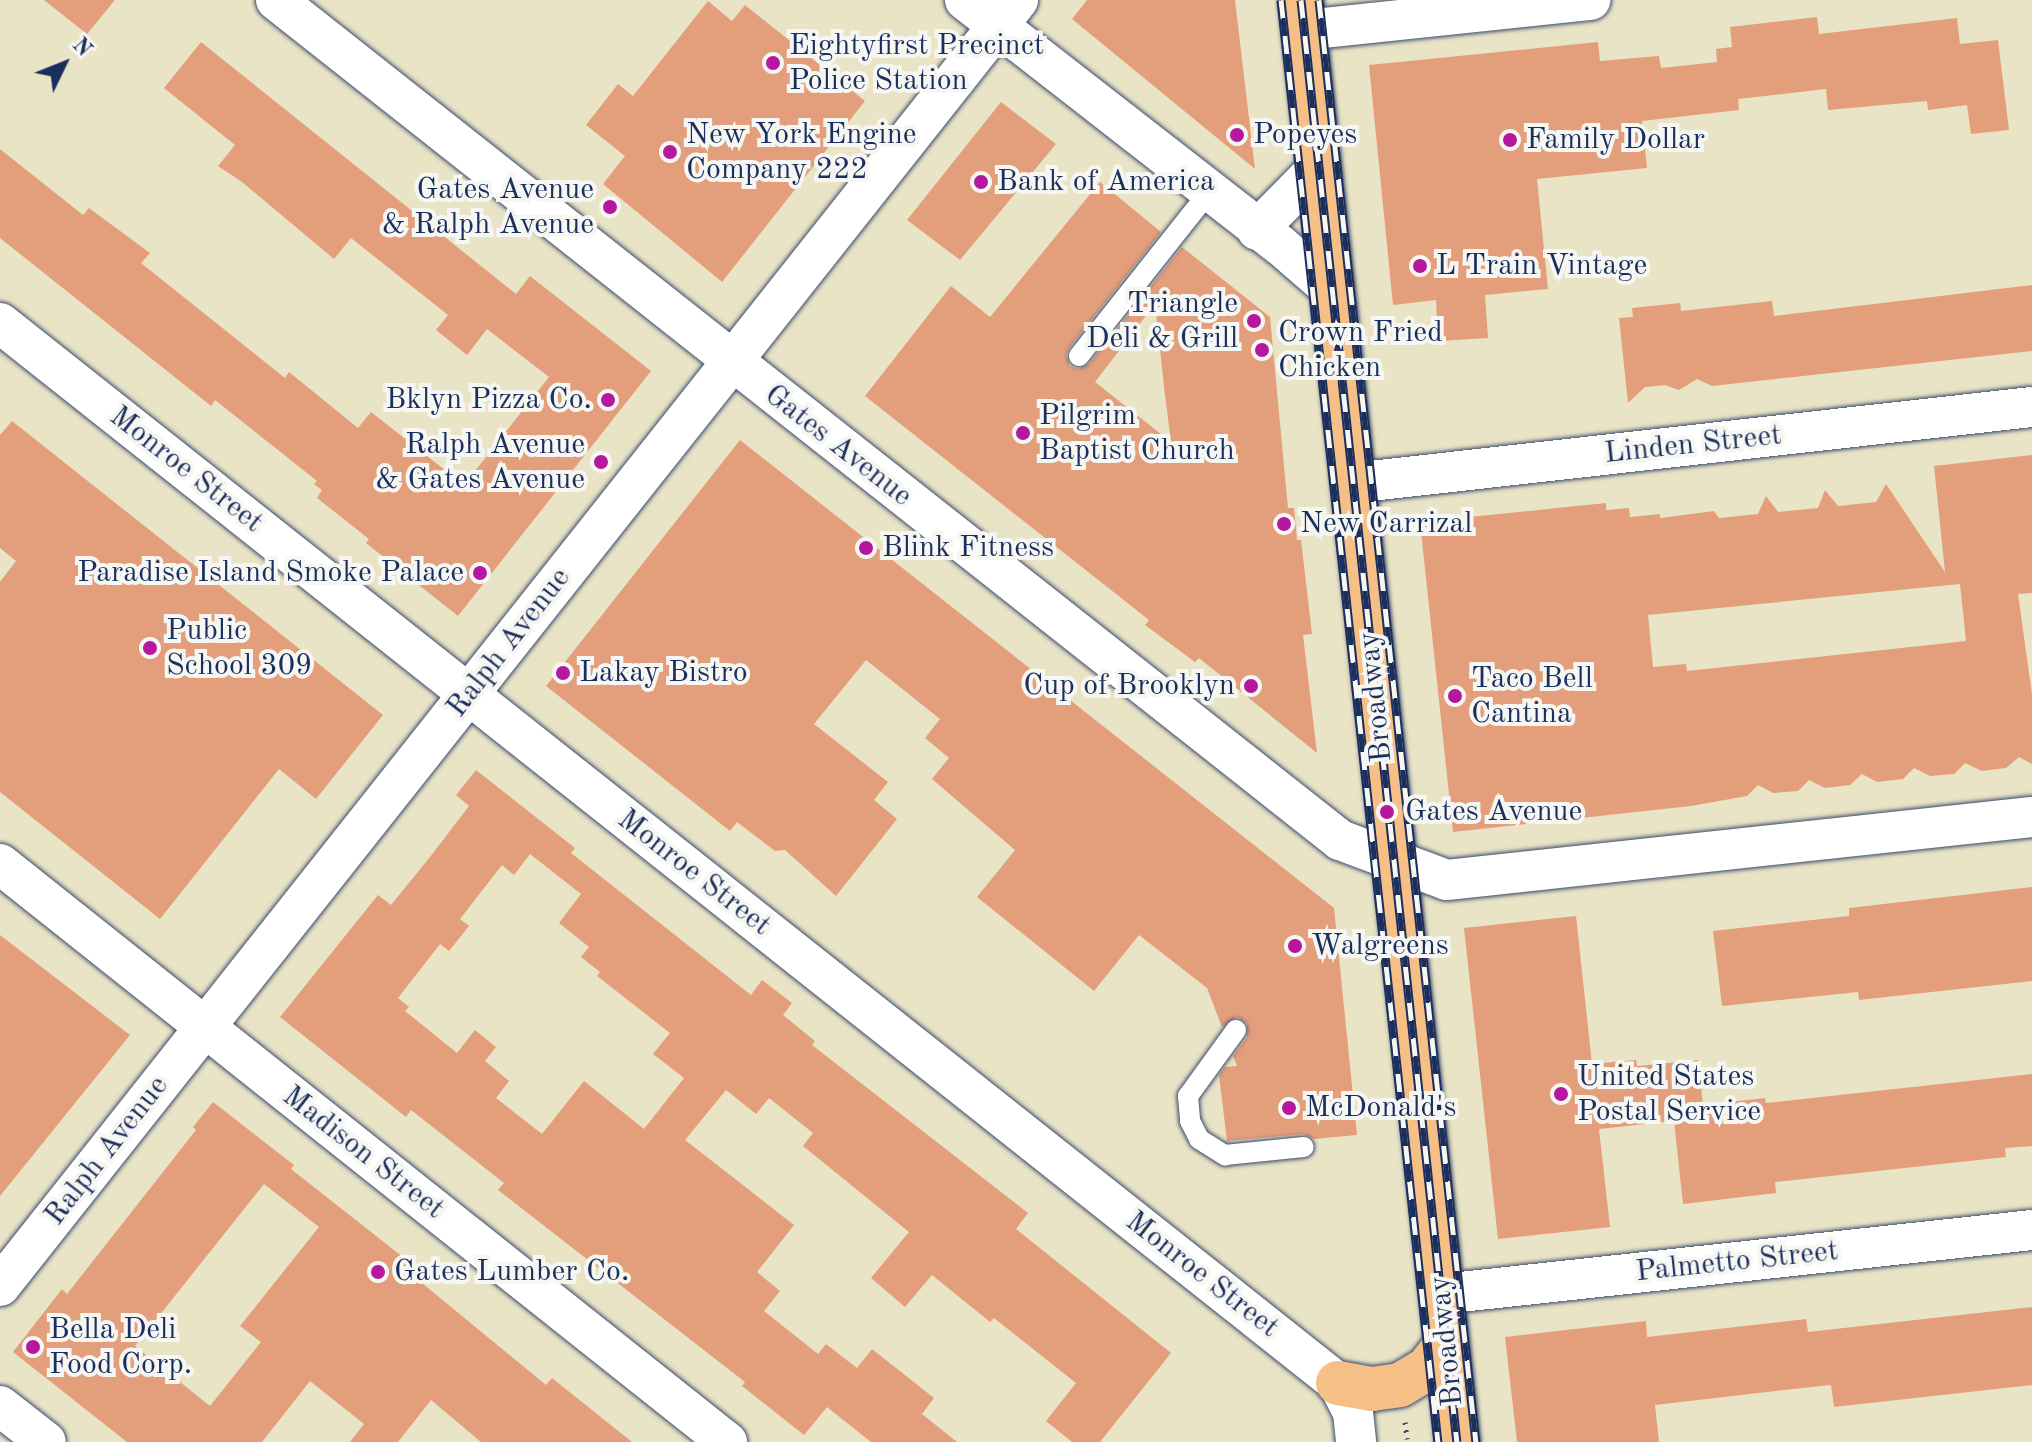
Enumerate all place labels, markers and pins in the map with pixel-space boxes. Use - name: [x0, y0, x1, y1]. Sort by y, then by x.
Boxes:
- place label: Eightyfirst Precinct Police Station: [789, 28, 1044, 98]
- marker: Eightyfirst Precinct Police Station: [764, 54, 782, 72]
- place label: New York Engine Company 222: [686, 117, 917, 188]
- place label: Popeyes: [1253, 117, 1357, 153]
- place label: Family Dollar: [1526, 122, 1705, 158]
- marker: Popeyes: [1228, 126, 1246, 144]
- marker: Family Dollar: [1501, 131, 1519, 149]
- marker: New York Engine Company 222: [661, 143, 679, 161]
- place label: Bank of America: [997, 164, 1215, 200]
- place label: Gates Avenue & Ralph Avenue: [382, 172, 594, 242]
- marker: Bank of America: [972, 173, 990, 191]
- marker: Gates Avenue & Ralph Avenue: [601, 198, 619, 216]
- place label: L Train Vintage: [1436, 248, 1647, 284]
- marker: L Train Vintage: [1411, 257, 1429, 275]
- place label: Triangle Deli & Grill: [1086, 286, 1238, 356]
- marker: Triangle Deli & Grill: [1245, 312, 1263, 330]
- place label: Crown Fried Chicken: [1278, 315, 1443, 386]
- marker: Crown Fried Chicken: [1253, 341, 1271, 359]
- place label: Bklyn Pizza Co.: [386, 382, 592, 418]
- marker: Bklyn Pizza Co.: [599, 391, 617, 409]
- place label: Pilgrim Baptist Church: [1039, 398, 1235, 468]
- marker: Pilgrim Baptist Church: [1014, 424, 1032, 442]
- place label: Ralph Avenue & Gates Avenue: [376, 427, 585, 498]
- marker: Ralph Avenue & Gates Avenue: [592, 453, 610, 471]
- place label: New Carrizal: [1300, 506, 1472, 542]
- marker: New Carrizal: [1275, 515, 1293, 533]
- place label: Blink Fitness: [882, 530, 1054, 566]
- marker: Blink Fitness: [857, 539, 875, 557]
- place label: Paradise Island Smoke Palace: [77, 555, 464, 591]
- marker: Paradise Island Smoke Palace: [471, 564, 489, 582]
- place label: Public School 309: [166, 613, 312, 684]
- marker: Public School 309: [141, 639, 159, 657]
- place label: Lakay Bistro: [579, 655, 748, 691]
- place label: Taco Bell Cantina: [1471, 661, 1593, 732]
- marker: Lakay Bistro: [554, 664, 572, 682]
- place label: Cup of Brooklyn: [1023, 668, 1235, 704]
- marker: Cup of Brooklyn: [1242, 677, 1260, 695]
- marker: Taco Bell Cantina: [1446, 687, 1464, 705]
- place label: Gates Avenue: [1405, 794, 1582, 830]
- marker: Gates Avenue: [1376, 801, 1398, 823]
- place label: Walgreens: [1311, 928, 1449, 964]
- marker: Walgreens: [1286, 937, 1304, 955]
- place label: United States Postal Service: [1577, 1059, 1761, 1130]
- marker: United States Postal Service: [1552, 1085, 1570, 1103]
- place label: McDonald's: [1305, 1090, 1456, 1126]
- marker: McDonald's: [1280, 1099, 1298, 1117]
- place label: Gates Lumber Co.: [394, 1254, 629, 1290]
- marker: Gates Lumber Co.: [369, 1263, 387, 1281]
- place label: Bella Deli Food Corp.: [49, 1312, 192, 1382]
- marker: Bella Deli Food Corp.: [24, 1338, 42, 1356]

